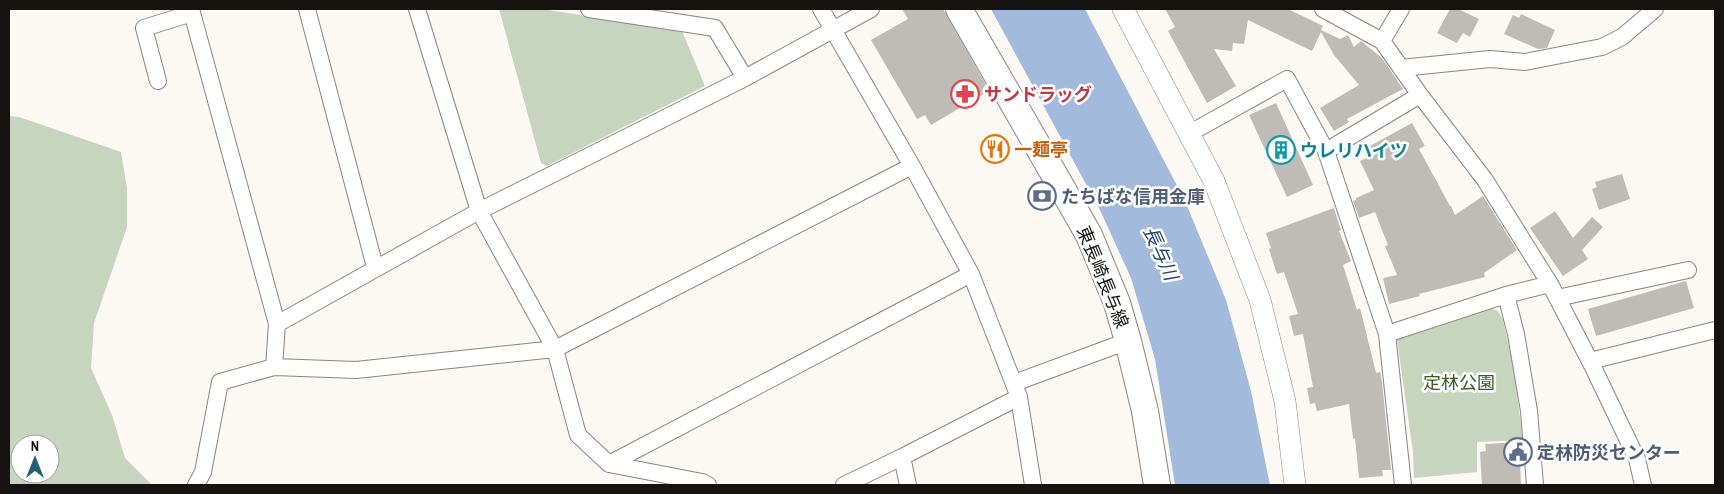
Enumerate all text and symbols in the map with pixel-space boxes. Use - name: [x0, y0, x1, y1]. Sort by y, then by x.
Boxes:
- pharmacy icon: サンドラッグ: [950, 79, 980, 109]
- place label: サンドラッグ: [984, 82, 1092, 107]
- restaurant icon: 一麺亭: [980, 134, 1010, 164]
- building icon: ウレリハイツ: [1266, 135, 1296, 165]
- place label: 一麺亭: [1014, 137, 1068, 162]
- place label: ウレリハイツ: [1300, 138, 1408, 163]
- bank icon: たちばな信用金庫: [1027, 181, 1057, 211]
- place label: たちばな信用金庫: [1061, 184, 1205, 209]
- street label: 東長崎長与線: [1071, 222, 1135, 332]
- water label: 長与川: [1138, 222, 1185, 286]
- park label: 定林公園: [1423, 370, 1495, 395]
- north arrow: [10, 434, 60, 484]
- text: N: [31, 437, 39, 455]
- public building icon: 定林防災センター: [1503, 437, 1533, 467]
- place label: 定林防災センター: [1537, 440, 1681, 465]

